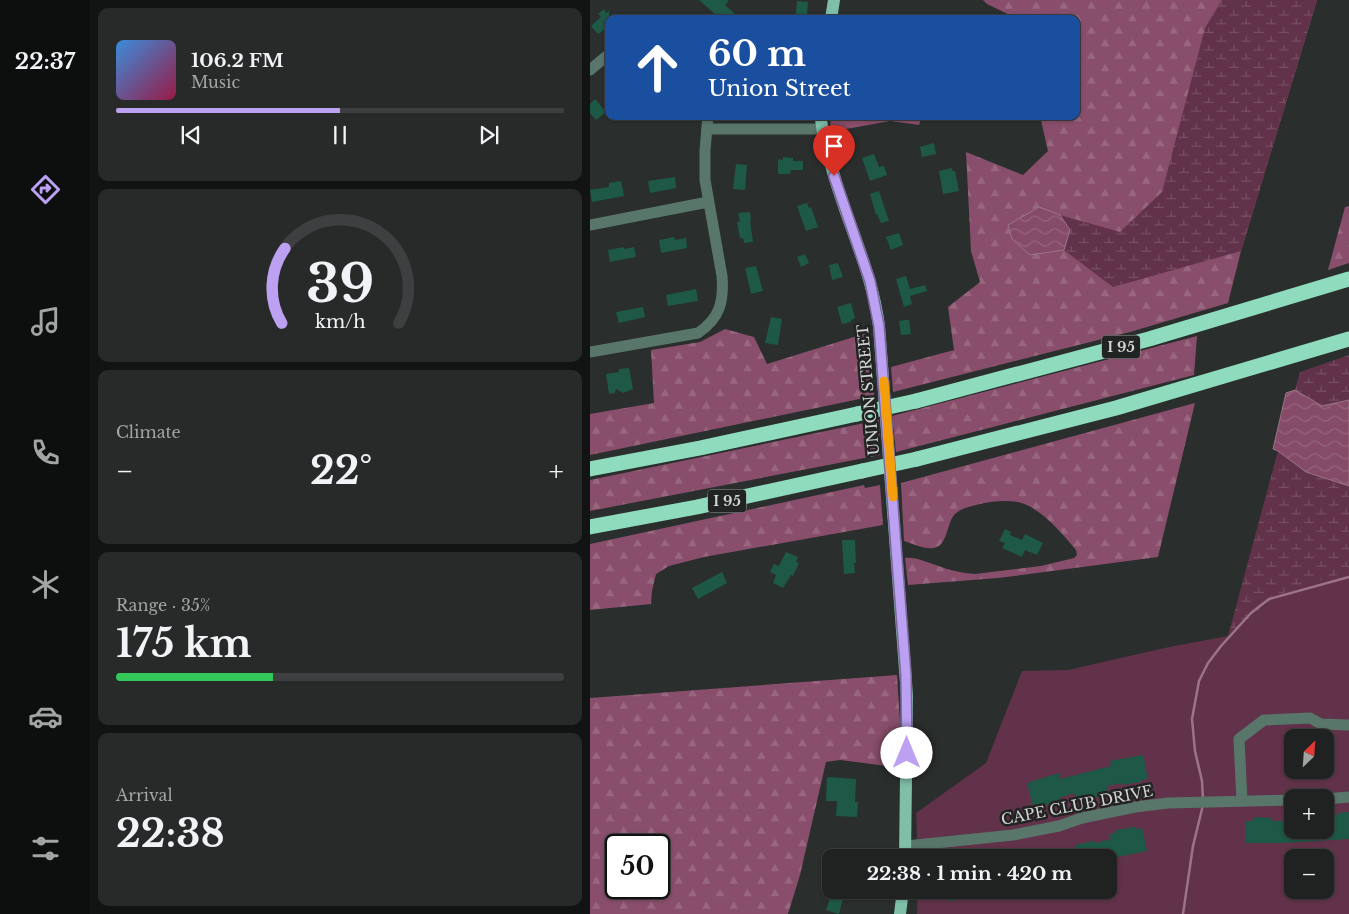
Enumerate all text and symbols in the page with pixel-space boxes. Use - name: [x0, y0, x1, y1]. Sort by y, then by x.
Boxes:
- text: 60 m: [708, 32, 806, 75]
- icon: ahead: [625, 35, 690, 100]
- text: 22:37: [15, 48, 75, 75]
- text: 106.2 FM: [191, 49, 284, 72]
- text: Music: [191, 72, 240, 92]
- text: Union Street: [708, 75, 851, 102]
- icon: previous: [177, 121, 205, 149]
- icon: pause: [326, 121, 354, 149]
- icon: next: [475, 121, 503, 149]
- pin: [813, 125, 855, 176]
- icon: arrive: [820, 132, 848, 160]
- icon: directions: [28, 172, 63, 207]
- text: 39: [306, 252, 374, 316]
- icon: music: [28, 304, 63, 339]
- text: km/h: [315, 311, 365, 333]
- street label: UNION STREET: [853, 324, 883, 456]
- road number: I 95: [1102, 336, 1140, 358]
- text: Climate: [116, 422, 181, 442]
- icon: phone: [28, 435, 63, 470]
- text: 22°: [310, 447, 372, 494]
- text: −: [116, 454, 134, 489]
- text: +: [549, 454, 564, 489]
- road number: I 95: [708, 490, 746, 512]
- icon: climate: [28, 567, 63, 602]
- text: Range · 35%: [116, 595, 211, 615]
- text: 175 km: [116, 620, 252, 667]
- icon: car: [28, 699, 63, 734]
- position arrow: [880, 726, 932, 778]
- north arrow: [1284, 729, 1334, 779]
- map controls: [1284, 729, 1334, 899]
- street label: CAPE CLUB DRIVE: [999, 781, 1155, 829]
- text: Arrival: [116, 785, 173, 805]
- button: +: [1284, 789, 1334, 839]
- text: 22:38: [116, 810, 225, 857]
- icon: filters: [28, 831, 63, 866]
- speed limit sign: 50: [605, 834, 670, 899]
- button: −: [1284, 849, 1334, 899]
- text: 22:38 · 1 min · 420 m: [867, 862, 1072, 885]

